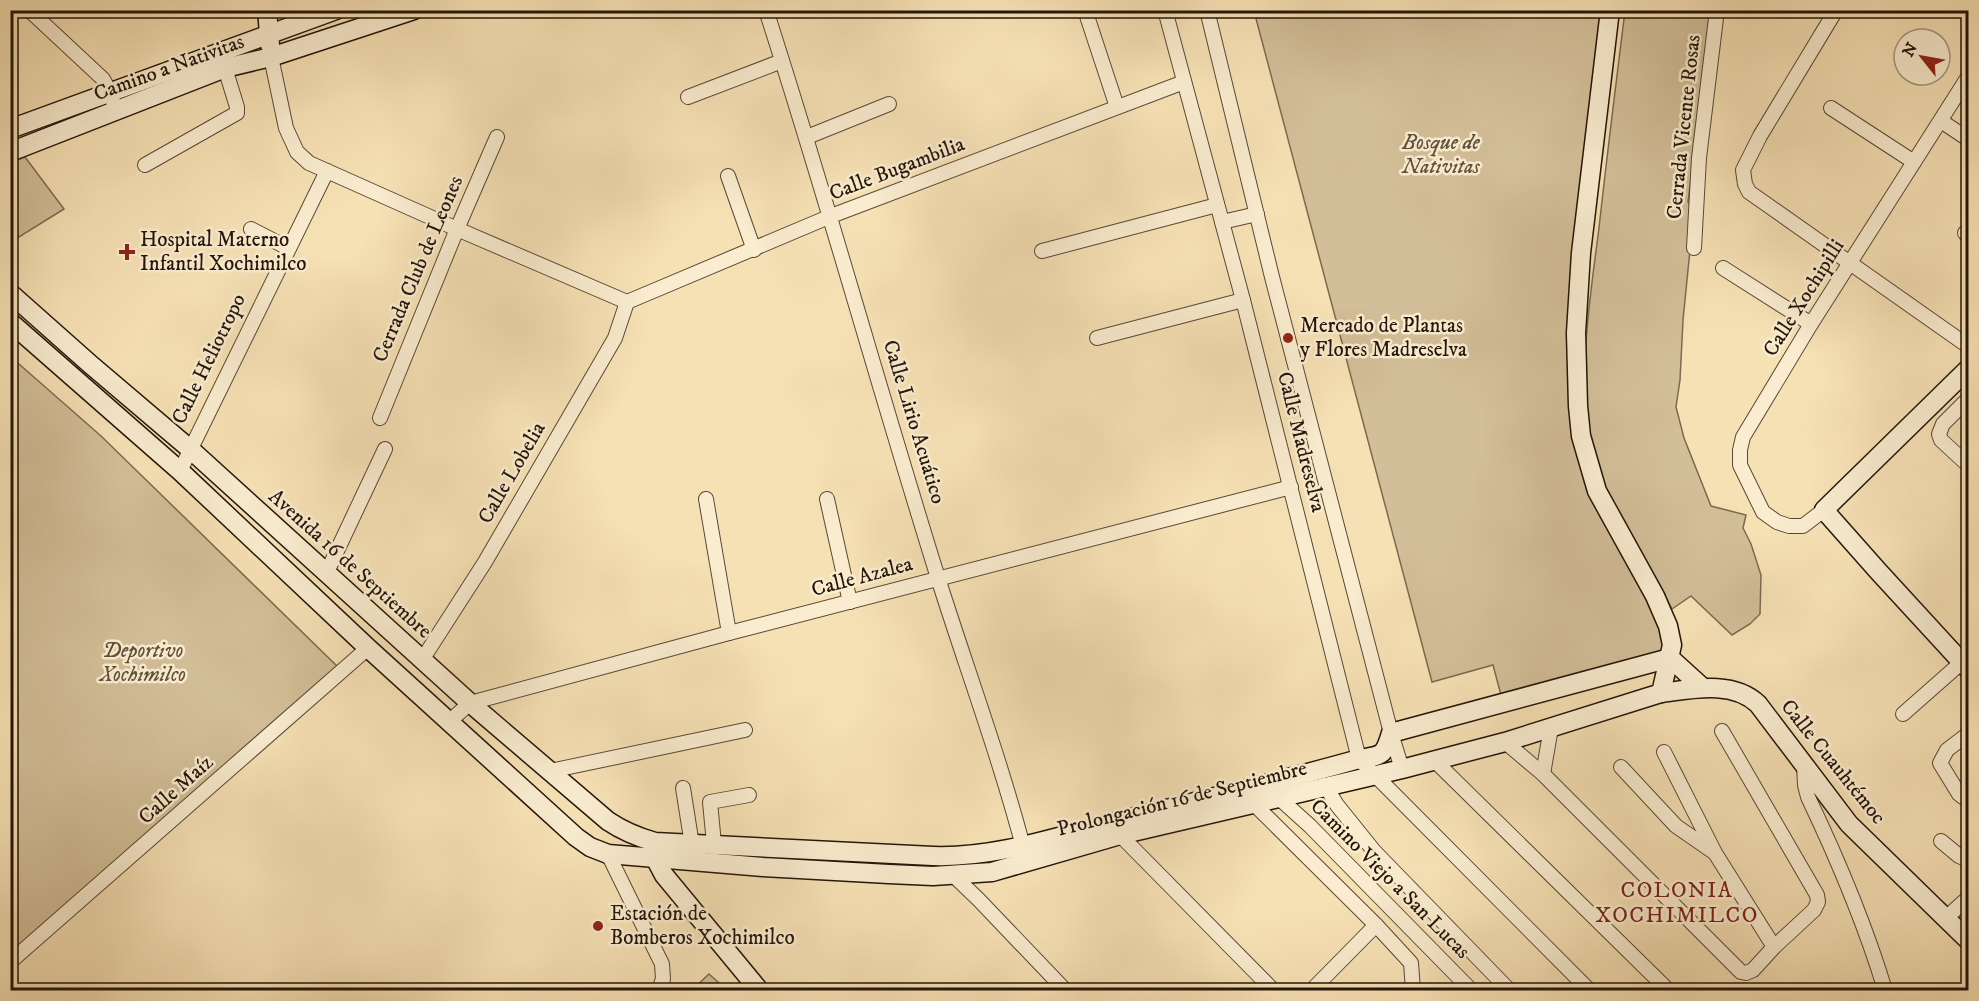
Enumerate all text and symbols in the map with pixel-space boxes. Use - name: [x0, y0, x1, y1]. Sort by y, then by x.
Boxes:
- north arrow: [1892, 27, 1952, 87]
- street label: Camino a Nativitas: [90, 29, 248, 107]
- street label: Cerrada Vicente Rosas: [1661, 34, 1707, 220]
- text: N: [1898, 39, 1922, 61]
- park label: Bosque de Nativitas: [1401, 130, 1481, 180]
- street label: Calle Bugambilia: [826, 131, 968, 207]
- street label: Cerrada Club de Leones: [367, 172, 469, 366]
- place label: Hospital Materno Infantil Xochimilco: [140, 227, 306, 277]
- street label: Calle Xochipilli: [1758, 235, 1850, 361]
- marker: Hospital Materno Infantil Xochimilco: [118, 243, 136, 261]
- street label: Calle Heliotropo: [166, 289, 252, 429]
- place label: Mercado de Plantas y Flores Madreselva: [1300, 313, 1467, 363]
- marker: Mercado de Plantas y Flores Madreselva: [1281, 331, 1295, 345]
- street label: Calle Lirio Acuático: [877, 337, 951, 507]
- street label: Calle Madreselva: [1271, 369, 1331, 515]
- street label: Calle Lobelia: [472, 417, 552, 528]
- street label: Avenida 16 de Septiembre: [263, 484, 437, 644]
- street label: Calle Azalea: [808, 551, 916, 603]
- park label: Deportivo Xochimilco: [98, 638, 186, 688]
- street label: Calle Cuauhtémoc: [1775, 694, 1891, 830]
- street label: Calle Maíz: [133, 750, 219, 830]
- street label: Prolongación 16 de Septiembre: [1054, 755, 1310, 843]
- street label: Camino Viejo a San Lucas: [1305, 794, 1475, 964]
- district label: COLONIA XOCHIMILCO: [1595, 877, 1759, 929]
- place label: Estación de Bomberos Xochimilco: [610, 901, 795, 951]
- marker: Estación de Bomberos Xochimilco: [591, 919, 605, 933]

